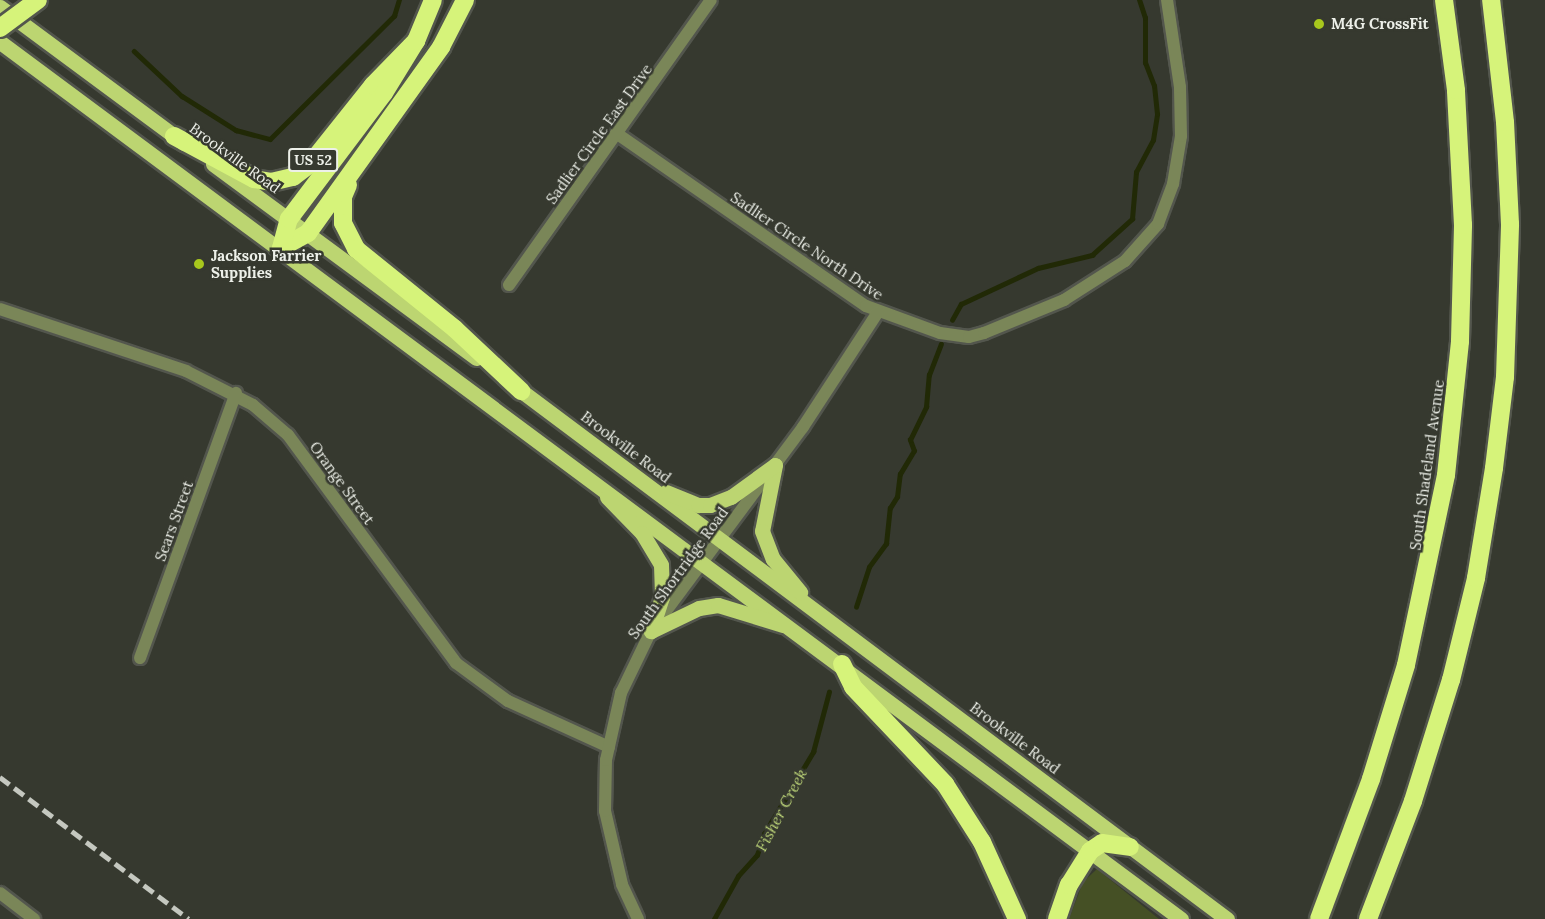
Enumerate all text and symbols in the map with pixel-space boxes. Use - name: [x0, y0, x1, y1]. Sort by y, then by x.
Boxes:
- place label: M4G CrossFit: [1331, 15, 1429, 33]
- marker: M4G CrossFit: [1312, 17, 1326, 31]
- street label: Sadlier Circle East Drive: [542, 61, 656, 207]
- street label: Brookville Road: [186, 119, 284, 197]
- road number: US 52: [288, 149, 338, 171]
- street label: Sadlier Circle North Drive: [727, 188, 887, 304]
- place label: Jackson Farrier Supplies: [211, 246, 322, 281]
- marker: Jackson Farrier Supplies: [192, 257, 206, 271]
- street label: South Shadeland Avenue: [1406, 379, 1448, 551]
- street label: Brookville Road: [577, 407, 675, 487]
- street label: Orange Street: [306, 438, 378, 528]
- street label: Sears Street: [151, 478, 197, 564]
- street label: South Shortridge Road: [624, 504, 732, 642]
- street label: Brookville Road: [966, 698, 1064, 778]
- water label: Fisher Creek: [751, 765, 811, 855]

